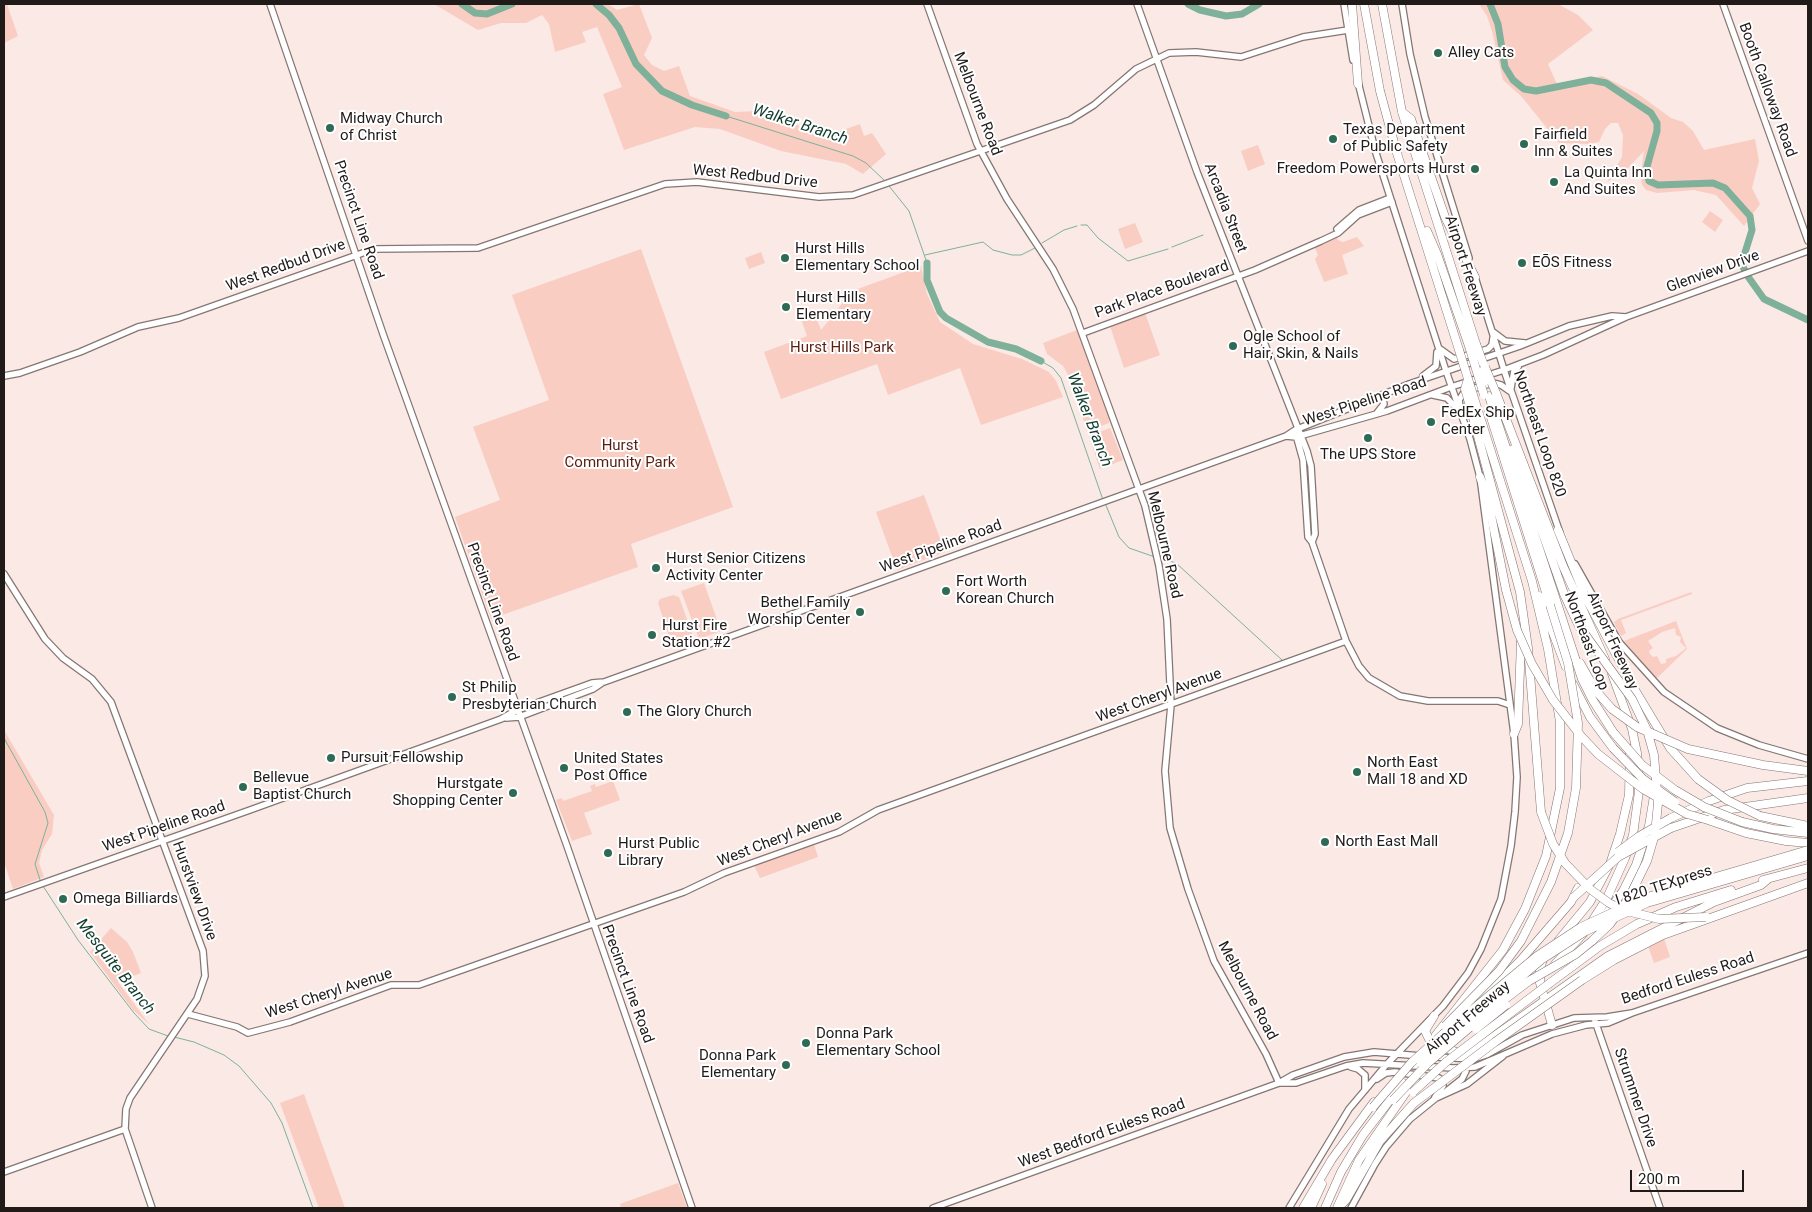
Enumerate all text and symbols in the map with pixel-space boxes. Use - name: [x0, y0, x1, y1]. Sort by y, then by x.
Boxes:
- street label: Booth Calloway Road: [1734, 20, 1800, 160]
- place label: Alley Cats: [1448, 44, 1514, 62]
- marker: Alley Cats: [1432, 47, 1444, 59]
- street label: Melbourne Road: [949, 50, 1005, 158]
- water label: Walker Branch: [750, 101, 850, 149]
- place label: Midway Church of Christ: [340, 110, 443, 145]
- place label: Texas Department of Public Safety: [1343, 121, 1465, 156]
- marker: Midway Church of Christ: [324, 122, 336, 134]
- place label: Fairfield Inn & Suites: [1534, 126, 1613, 161]
- marker: Texas Department of Public Safety: [1327, 133, 1339, 145]
- marker: Fairfield Inn & Suites: [1518, 138, 1530, 150]
- street label: Precinct Line Road: [329, 158, 387, 282]
- place label: Freedom Powersports Hurst: [1277, 160, 1465, 178]
- street label: West Redbud Drive: [692, 161, 818, 193]
- street label: Arcadia Street: [1200, 161, 1250, 255]
- marker: Freedom Powersports Hurst: [1469, 163, 1481, 175]
- place label: La Quinta Inn And Suites: [1564, 164, 1652, 199]
- marker: La Quinta Inn And Suites: [1548, 176, 1560, 188]
- street label: Airport Freeway: [1440, 213, 1490, 319]
- street label: West Redbud Drive: [224, 236, 348, 296]
- place label: Hurst Hills Elementary School: [795, 240, 919, 275]
- street label: Glenview Drive: [1664, 247, 1762, 297]
- marker: Hurst Hills Elementary School: [779, 252, 791, 264]
- place label: EŌS Fitness: [1532, 254, 1612, 272]
- street label: Park Place Boulevard: [1093, 257, 1231, 323]
- marker: EŌS Fitness: [1516, 257, 1528, 269]
- place label: Hurst Hills Elementary: [796, 289, 871, 324]
- marker: Hurst Hills Elementary: [780, 301, 792, 313]
- place label: Ogle School of Hair, Skin, & Nails: [1243, 328, 1358, 363]
- park label: Hurst Hills Park: [790, 339, 894, 357]
- marker: Ogle School of Hair, Skin, & Nails: [1227, 340, 1239, 352]
- street label: Northeast Loop 820: [1509, 368, 1569, 500]
- water label: Walker Branch: [1062, 370, 1116, 470]
- street label: West Pipeline Road: [1301, 374, 1429, 430]
- place label: FedEx Ship Center: [1441, 404, 1514, 439]
- marker: FedEx Ship Center: [1425, 416, 1437, 428]
- marker: The UPS Store: [1362, 432, 1374, 444]
- park label: Hurst Community Park: [565, 437, 675, 472]
- place label: The UPS Store: [1320, 446, 1416, 464]
- street label: Melbourne Road: [1143, 490, 1185, 600]
- street label: West Pipeline Road: [878, 517, 1004, 577]
- street label: Precinct Line Road: [462, 540, 522, 664]
- place label: Hurst Senior Citizens Activity Center: [666, 550, 806, 585]
- marker: Hurst Senior Citizens Activity Center: [650, 562, 662, 574]
- place label: Fort Worth Korean Church: [956, 573, 1054, 608]
- marker: Fort Worth Korean Church: [940, 585, 952, 597]
- street label: Northeast Loop: [1560, 589, 1612, 693]
- street label: Airport Freeway: [1582, 589, 1642, 693]
- place label: Bethel Family Worship Center: [748, 594, 850, 629]
- marker: Bethel Family Worship Center: [854, 606, 866, 618]
- place label: Hurst Fire Station #2: [662, 617, 731, 652]
- marker: Hurst Fire Station #2: [646, 629, 658, 641]
- street label: West Cheryl Avenue: [1094, 665, 1224, 727]
- place label: St Philip Presbyterian Church: [462, 679, 597, 714]
- marker: St Philip Presbyterian Church: [446, 691, 458, 703]
- place label: The Glory Church: [637, 703, 752, 721]
- marker: The Glory Church: [621, 706, 633, 718]
- place label: Pursuit Fellowship: [341, 749, 463, 767]
- place label: United States Post Office: [574, 750, 663, 785]
- marker: Pursuit Fellowship: [325, 752, 337, 764]
- place label: North East Mall 18 and XD: [1367, 754, 1468, 789]
- marker: United States Post Office: [558, 762, 570, 774]
- marker: North East Mall 18 and XD: [1351, 766, 1363, 778]
- place label: Bellevue Baptist Church: [253, 769, 351, 804]
- place label: Hurstgate Shopping Center: [392, 775, 503, 810]
- marker: Bellevue Baptist Church: [237, 781, 249, 793]
- marker: Hurstgate Shopping Center: [507, 787, 519, 799]
- street label: West Pipeline Road: [100, 798, 228, 856]
- street label: West Cheryl Avenue: [715, 807, 845, 871]
- place label: North East Mall: [1335, 833, 1438, 851]
- place label: Hurst Public Library: [618, 835, 700, 870]
- marker: North East Mall: [1319, 836, 1331, 848]
- street label: Hurstview Drive: [168, 839, 220, 943]
- marker: Hurst Public Library: [602, 847, 614, 859]
- street label: I 820 TEXpress: [1613, 862, 1715, 910]
- place label: Omega Billiards: [73, 890, 178, 908]
- marker: Omega Billiards: [57, 893, 69, 905]
- water label: Mesquite Branch: [72, 915, 158, 1019]
- street label: Precinct Line Road: [597, 922, 657, 1046]
- street label: Melbourne Road: [1213, 938, 1281, 1044]
- street label: Bedford Euless Road: [1619, 949, 1757, 1009]
- street label: West Cheryl Avenue: [263, 965, 395, 1023]
- street label: Airport Freeway: [1422, 977, 1514, 1059]
- place label: Donna Park Elementary School: [816, 1025, 940, 1060]
- marker: Donna Park Elementary School: [800, 1037, 812, 1049]
- street label: Strummer Drive: [1610, 1046, 1660, 1150]
- place label: Donna Park Elementary: [699, 1047, 776, 1082]
- marker: Donna Park Elementary: [780, 1059, 792, 1071]
- street label: West Bedford Euless Road: [1016, 1095, 1188, 1173]
- scale bar: [1632, 1160, 1746, 1192]
- text: 200 m: [1638, 1170, 1680, 1188]

